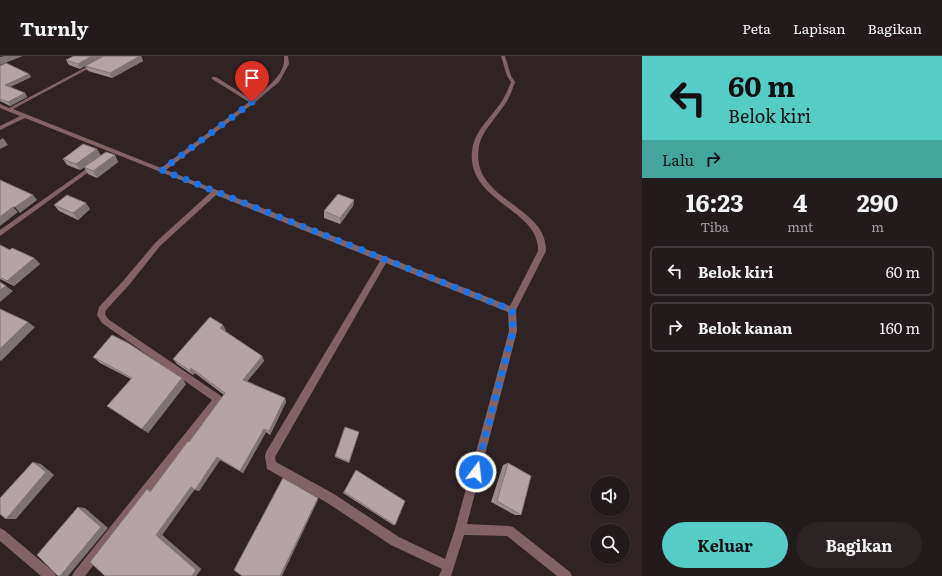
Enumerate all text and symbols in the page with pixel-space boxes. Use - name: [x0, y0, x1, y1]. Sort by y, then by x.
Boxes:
- text: Turnly: [20, 14, 88, 42]
- text: Peta: [742, 18, 771, 38]
- text: Lapisan: [793, 18, 846, 38]
- text: Bagikan: [868, 18, 922, 38]
- pin: [235, 61, 269, 102]
- text: 60 m: [728, 64, 795, 106]
- icon: arrive: [241, 67, 263, 89]
- icon: left: [662, 72, 714, 124]
- text: Belok kiri: [728, 102, 811, 129]
- text: Lalu: [662, 148, 694, 171]
- icon: right: [702, 148, 724, 170]
- text: 16:23: [686, 184, 744, 219]
- text: 4: [793, 184, 807, 219]
- text: 290: [857, 184, 898, 219]
- text: Tiba: [700, 217, 729, 236]
- text: mnt: [787, 217, 813, 236]
- text: m: [871, 217, 884, 236]
- icon: left: [664, 260, 686, 282]
- text: Belok kiri: [698, 260, 774, 283]
- text: 60 m: [886, 260, 920, 283]
- icon: right: [664, 316, 686, 338]
- text: Belok kanan: [698, 316, 792, 339]
- text: 160 m: [880, 316, 920, 339]
- position arrow: [455, 451, 497, 493]
- map controls: [590, 476, 630, 564]
- button: sound: [590, 476, 630, 516]
- button: Keluar: [662, 522, 788, 568]
- button: Bagikan: [796, 522, 922, 568]
- button: search: [590, 524, 630, 564]

